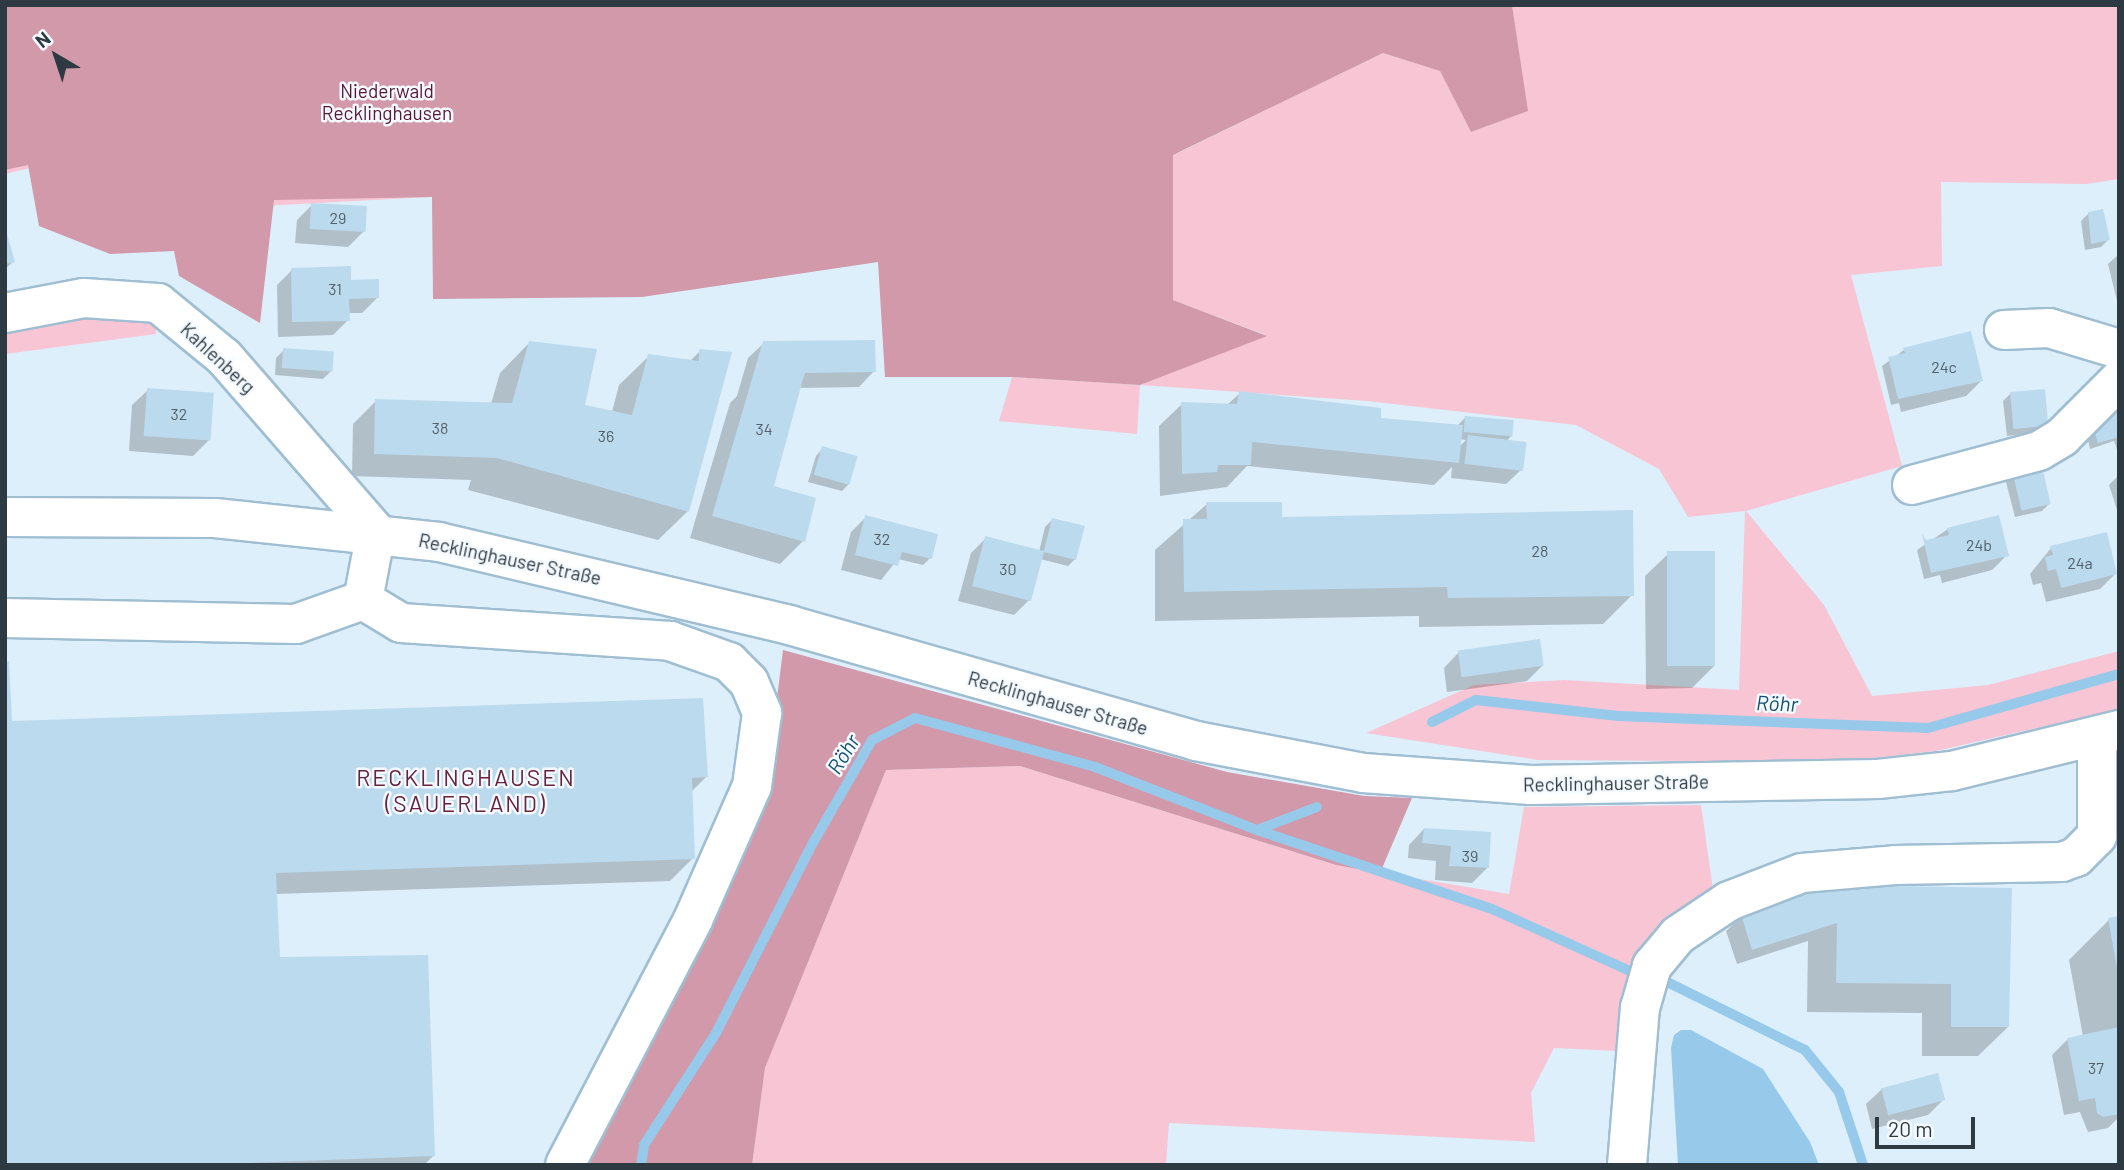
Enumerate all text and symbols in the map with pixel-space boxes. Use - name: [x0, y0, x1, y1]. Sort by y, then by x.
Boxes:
- north arrow: [21, 21, 91, 91]
- text: N: [30, 26, 55, 52]
- park label: Niederwald Recklinghausen: [322, 80, 452, 124]
- house number: 29: [330, 208, 346, 228]
- house number: 31: [328, 279, 342, 299]
- street label: Kahlenberg: [176, 318, 260, 398]
- house number: 24c: [1931, 357, 1957, 377]
- house number: 32: [171, 404, 187, 424]
- house number: 38: [432, 418, 448, 438]
- house number: 34: [755, 419, 773, 439]
- house number: 36: [598, 426, 614, 446]
- street label: Recklinghauser Straße: [417, 528, 603, 590]
- house number: 32: [874, 529, 890, 549]
- house number: 24b: [1966, 535, 1992, 555]
- house number: 28: [1532, 541, 1548, 561]
- house number: 24a: [2067, 553, 2093, 573]
- house number: 30: [999, 559, 1017, 579]
- street label: Recklinghauser Straße: [965, 666, 1151, 740]
- water label: Röhr: [1756, 690, 1798, 716]
- water label: Röhr: [821, 730, 865, 778]
- district label: RECKLINGHAUSEN (SAUERLAND): [358, 763, 574, 817]
- street label: Recklinghauser Straße: [1523, 770, 1709, 796]
- house number: 39: [1462, 846, 1478, 866]
- house number: 37: [2088, 1058, 2104, 1078]
- scale bar: [1879, 1104, 1979, 1148]
- text: 20 m: [1888, 1116, 1933, 1141]

